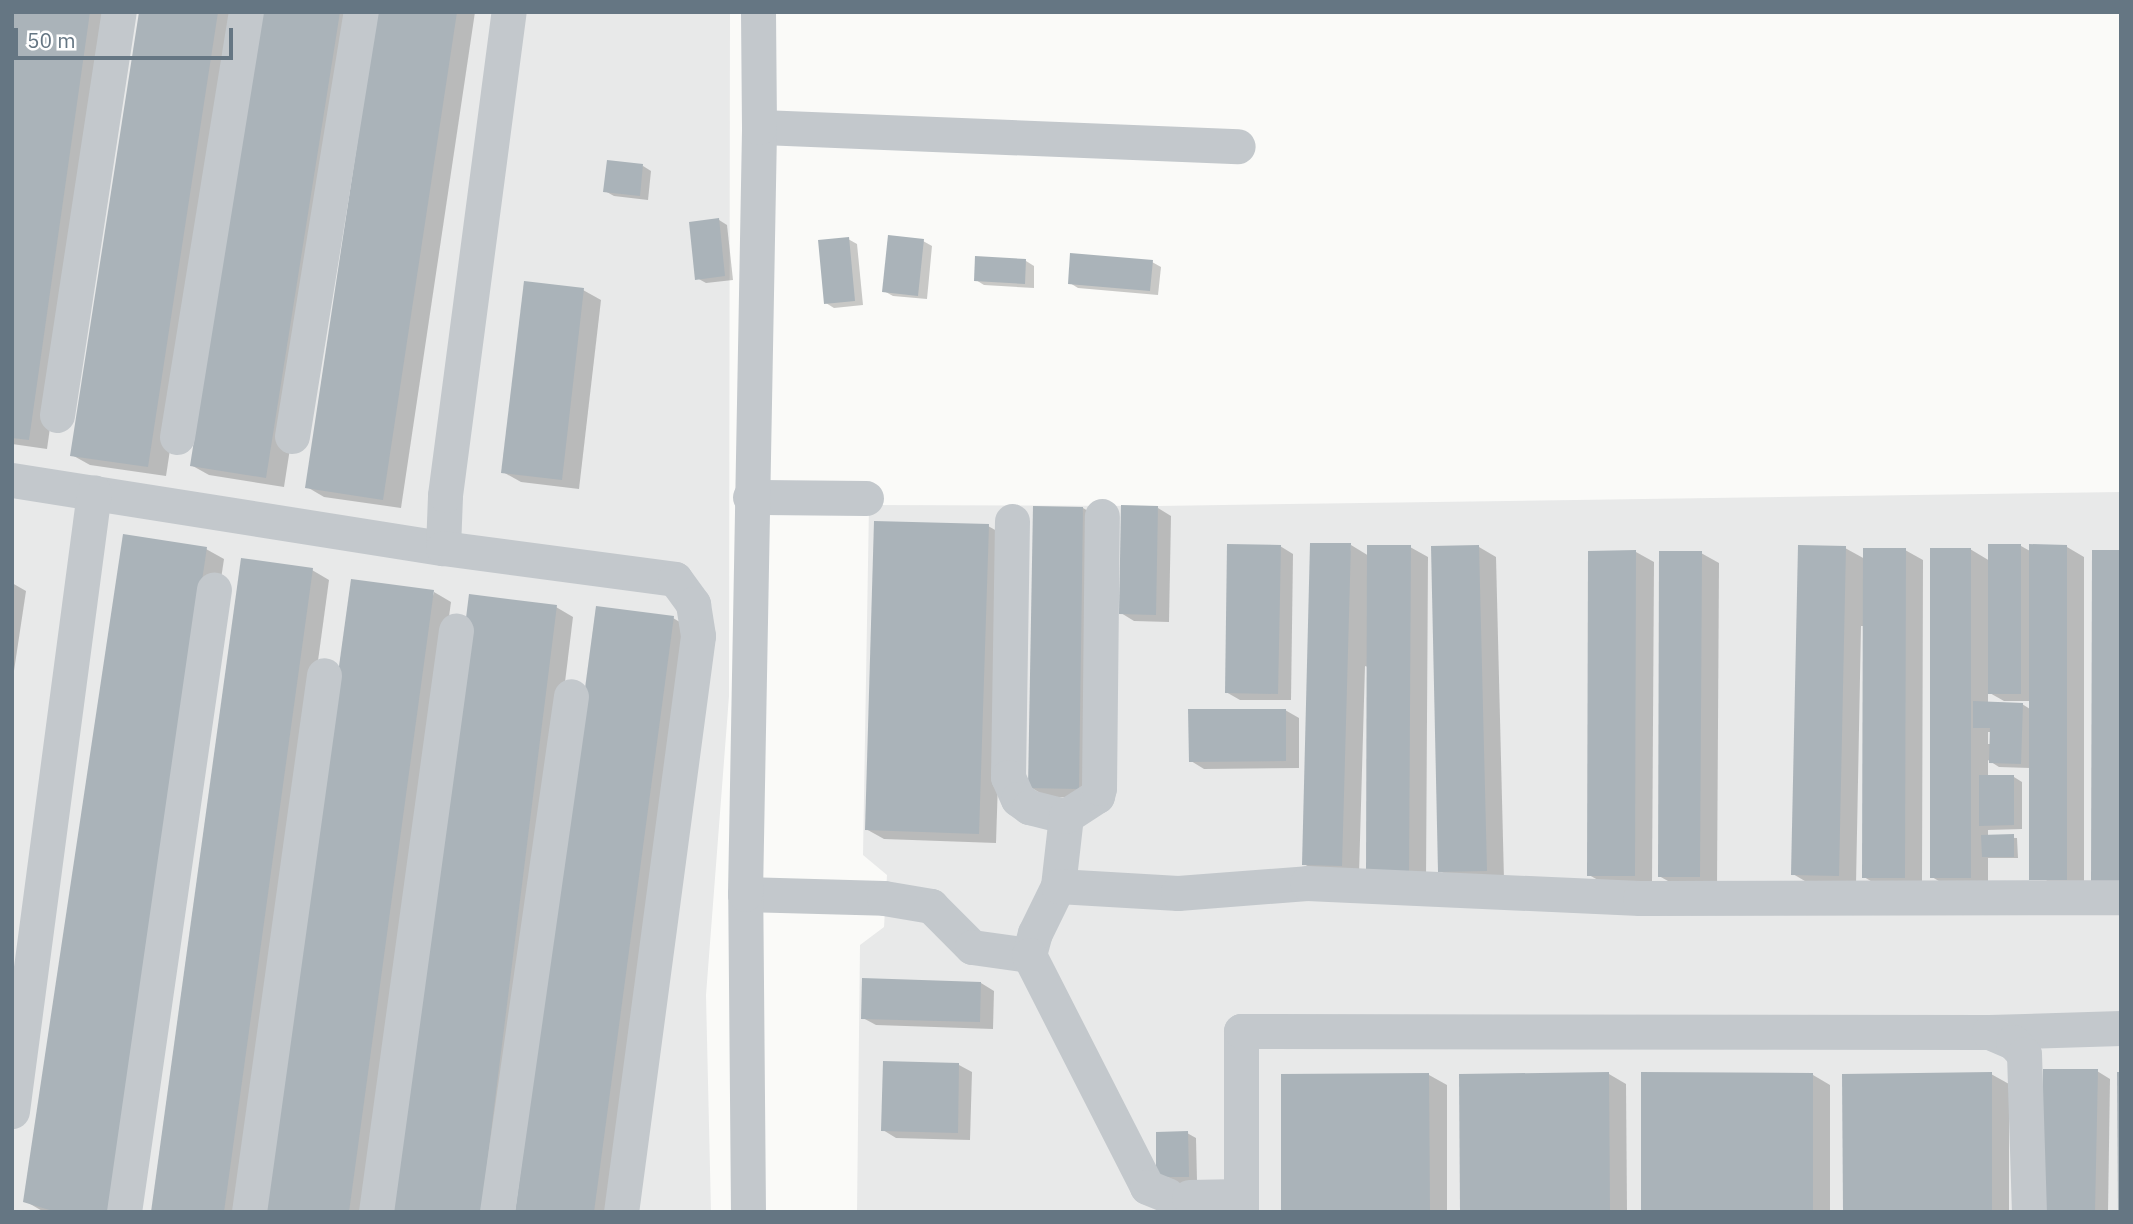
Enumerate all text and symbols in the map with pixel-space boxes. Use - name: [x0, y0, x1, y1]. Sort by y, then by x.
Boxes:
- scale bar: [18, 14, 236, 58]
- text: 50 m: [27, 26, 76, 54]

